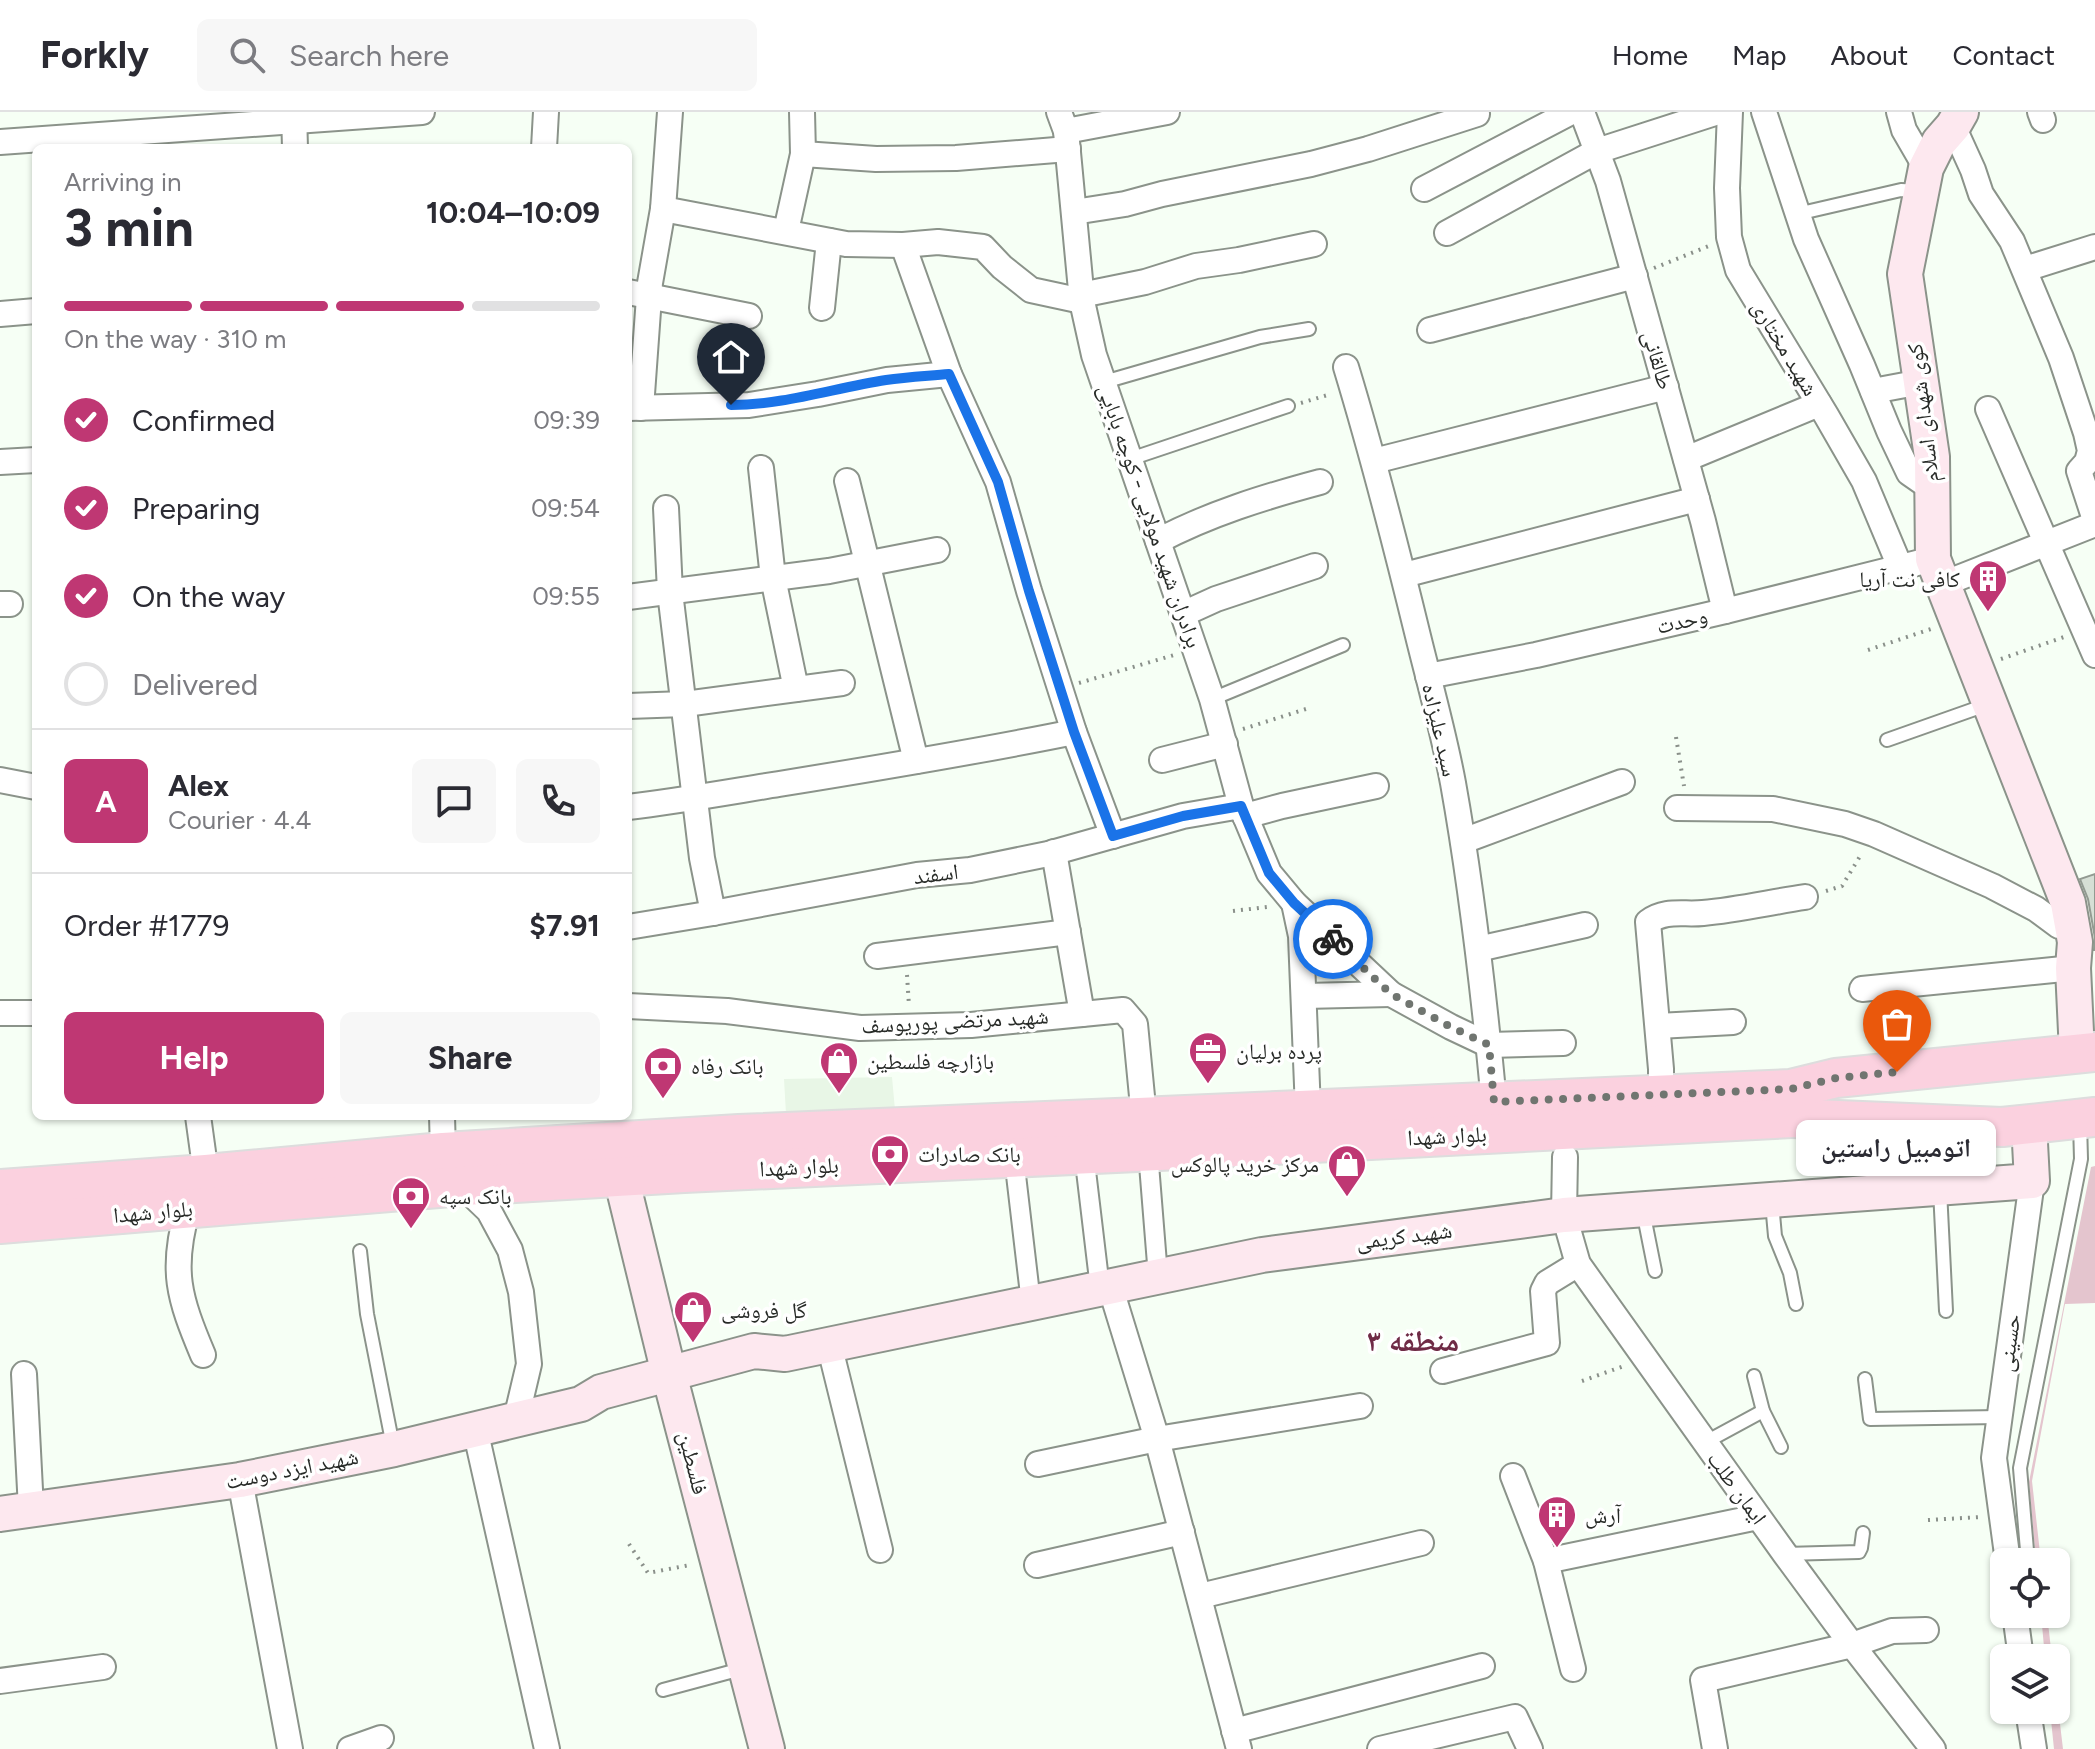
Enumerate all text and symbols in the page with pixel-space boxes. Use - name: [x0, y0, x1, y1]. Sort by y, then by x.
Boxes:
- search box: [197, 19, 757, 91]
- text: Forkly: [40, 32, 149, 78]
- icon: search: [225, 33, 269, 77]
- text: Search here: [289, 37, 449, 74]
- text: Home: [1612, 38, 1688, 72]
- text: Map: [1732, 38, 1787, 72]
- text: About: [1831, 38, 1908, 72]
- text: Contact: [1952, 38, 2055, 72]
- text: Arriving in: [64, 166, 182, 198]
- text: 10:04–10:09: [426, 194, 600, 231]
- text: 3 min: [64, 197, 194, 259]
- street label: شهید مختاری: [1746, 295, 1824, 401]
- text: On the way · 310 m: [64, 323, 286, 355]
- pin: [697, 323, 765, 405]
- street label: طالقانی: [1637, 327, 1679, 393]
- icon: home: [709, 335, 753, 379]
- street label: کوی شهدای اسلام: [1901, 342, 1946, 484]
- street label: برادران شهید مولایی - کوچه بابایی: [1092, 381, 1208, 651]
- icon: check: [64, 398, 108, 442]
- text: Confirmed: [132, 402, 275, 439]
- text: 09:39: [533, 404, 600, 436]
- icon: check: [64, 486, 108, 530]
- text: Preparing: [132, 490, 260, 527]
- text: 09:54: [531, 492, 600, 524]
- building icon: کافی نت آریا: [1967, 558, 2009, 613]
- place label: کافی نت آریا: [1859, 566, 1960, 593]
- icon: check: [64, 574, 108, 618]
- text: On the way: [132, 578, 285, 615]
- text: 09:55: [532, 580, 600, 612]
- street label: وحدت: [1654, 602, 1710, 640]
- text: Delivered: [132, 666, 258, 703]
- street label: سید علیزاده: [1416, 681, 1464, 779]
- button: chat: [412, 759, 496, 843]
- button: phone: [516, 759, 600, 843]
- text: Alex: [168, 767, 229, 804]
- text: A: [95, 783, 117, 820]
- text: Courier · 4.4: [168, 804, 311, 836]
- street label: اسفند: [912, 858, 960, 890]
- courier: [1293, 899, 1373, 979]
- text: Order #1779: [64, 907, 229, 944]
- text: $7.91: [529, 907, 600, 944]
- icon: bike: [1311, 917, 1355, 961]
- pin: [1863, 990, 1931, 1072]
- icon: bag: [1875, 1002, 1919, 1046]
- street label: شهید مرتضی پوریوسف: [861, 1003, 1049, 1040]
- button: Help: [64, 1012, 324, 1104]
- button: Share: [340, 1012, 600, 1104]
- office icon: پرده برلیان: [1187, 1030, 1229, 1085]
- place label: پرده برلیان: [1236, 1038, 1322, 1065]
- shop icon: بازارچه فلسطین: [818, 1040, 860, 1095]
- bank icon: بانک رفاه: [642, 1045, 684, 1100]
- place label: بازارچه فلسطین: [867, 1048, 994, 1075]
- place label: بانک رفاه: [691, 1053, 763, 1080]
- street label: بلوار شهدا: [1407, 1120, 1487, 1152]
- callout: اتومبیل راستین: [1797, 1120, 1997, 1176]
- text: اتومبیل راستین: [1821, 1132, 1971, 1164]
- bank icon: بانک صادرات: [869, 1133, 911, 1188]
- place label: بانک صادرات: [918, 1141, 1021, 1168]
- shop icon: مركز خريد پالوكس: [1326, 1143, 1368, 1198]
- street label: بلوار شهدا: [759, 1151, 839, 1183]
- place label: مركز خريد پالوكس: [1171, 1151, 1319, 1178]
- bank icon: بانک سپه: [390, 1175, 432, 1230]
- place label: بانک سپه: [439, 1183, 512, 1210]
- street label: بلوار شهدا: [112, 1195, 194, 1229]
- street label: شهید کریمی: [1355, 1217, 1453, 1255]
- shop icon: گل فروشی: [672, 1289, 714, 1344]
- place label: گل فروشی: [721, 1297, 807, 1324]
- street label: حسینی: [1992, 1312, 2026, 1374]
- district label: منطقه ۳: [1367, 1322, 1459, 1359]
- street label: فلسطین: [672, 1429, 714, 1497]
- street label: شهید ایزد دوست: [223, 1443, 361, 1495]
- street label: ایمان طلب: [1701, 1446, 1773, 1530]
- building icon: آرش: [1536, 1494, 1578, 1549]
- place label: آرش: [1585, 1502, 1621, 1529]
- map controls: [1990, 1548, 2070, 1724]
- button: locate: [1990, 1548, 2070, 1628]
- button: layers: [1990, 1644, 2070, 1724]

